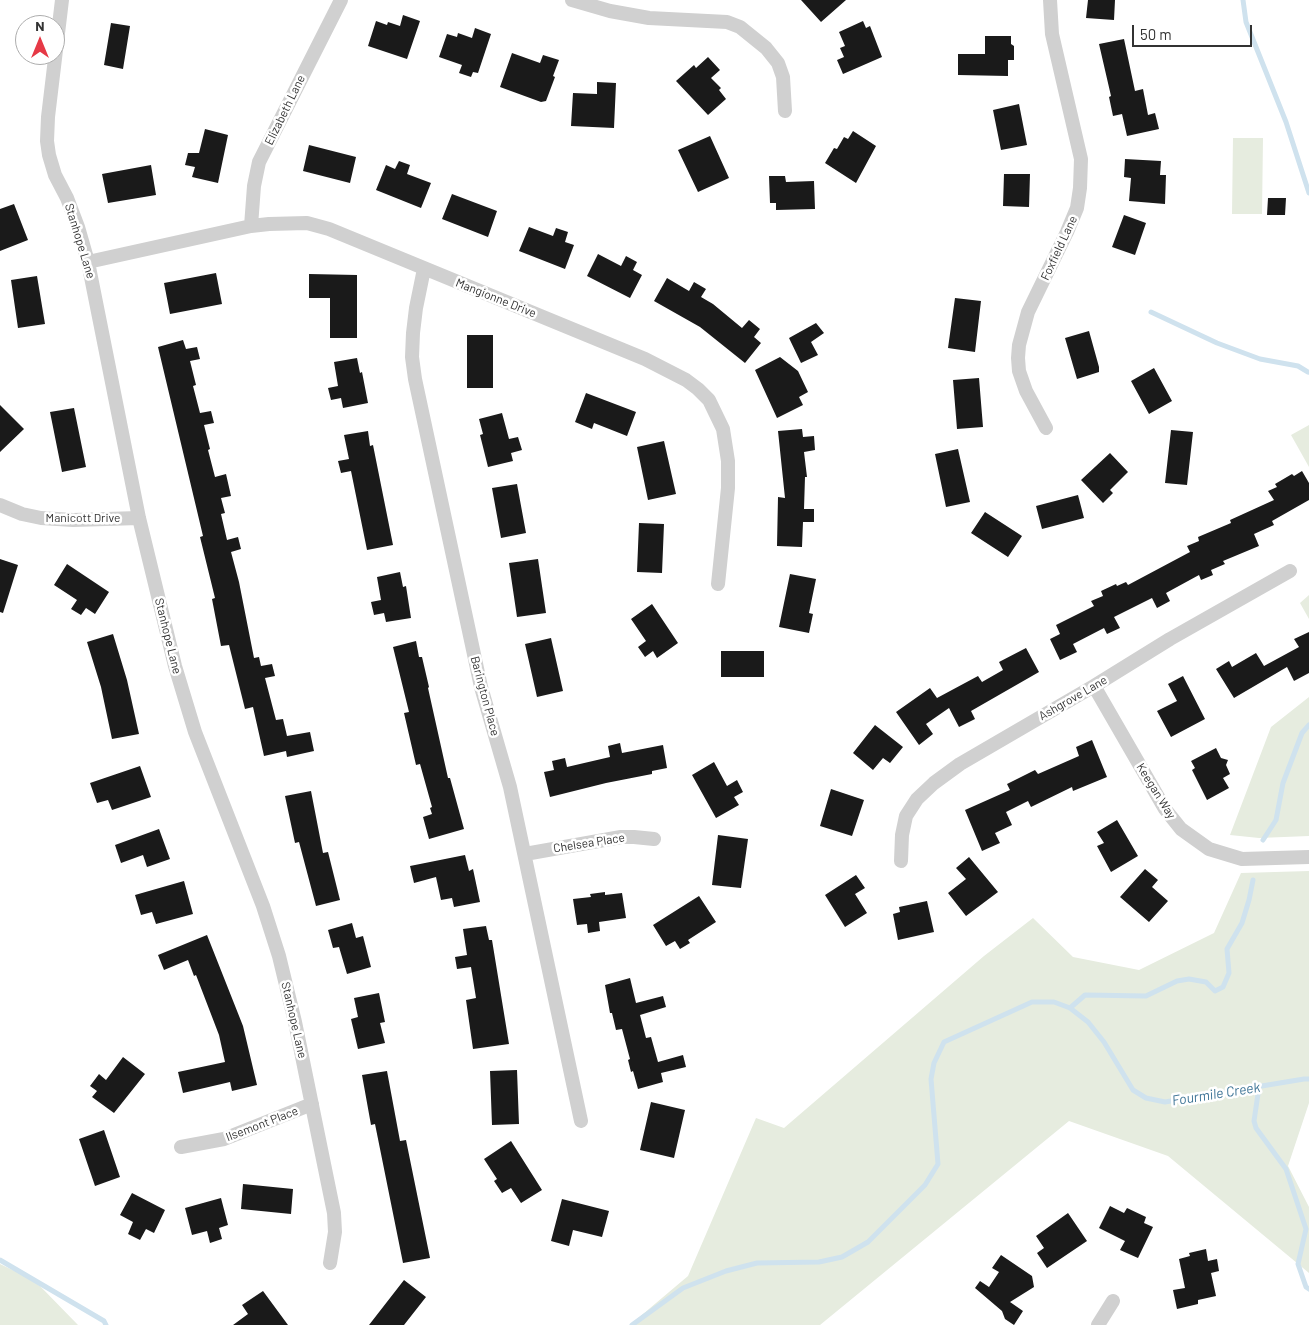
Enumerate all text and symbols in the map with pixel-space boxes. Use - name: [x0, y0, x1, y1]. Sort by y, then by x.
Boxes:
- north arrow: [15, 15, 65, 65]
- scale bar: [1134, 15, 1254, 47]
- text: N: [35, 17, 45, 34]
- text: 50 m: [1140, 25, 1172, 43]
- street label: Elizabeth Lane: [262, 73, 308, 147]
- street label: Stanhope Lane: [62, 202, 98, 280]
- street label: Foxfield Lane: [1038, 213, 1080, 283]
- street label: Mangionne Drive: [454, 275, 538, 321]
- street label: Manicott Drive: [46, 511, 120, 525]
- street label: Stanhope Lane: [152, 596, 184, 676]
- street label: Barington Place: [467, 654, 503, 738]
- street label: Ashgrove Lane: [1036, 673, 1110, 723]
- street label: Keegan Way: [1133, 761, 1179, 821]
- street label: Chelsea Place: [552, 830, 626, 856]
- street label: Stanhope Lane: [278, 980, 310, 1060]
- water label: Fourmile Creek: [1171, 1079, 1261, 1109]
- street label: Ilsemont Place: [224, 1104, 300, 1144]

